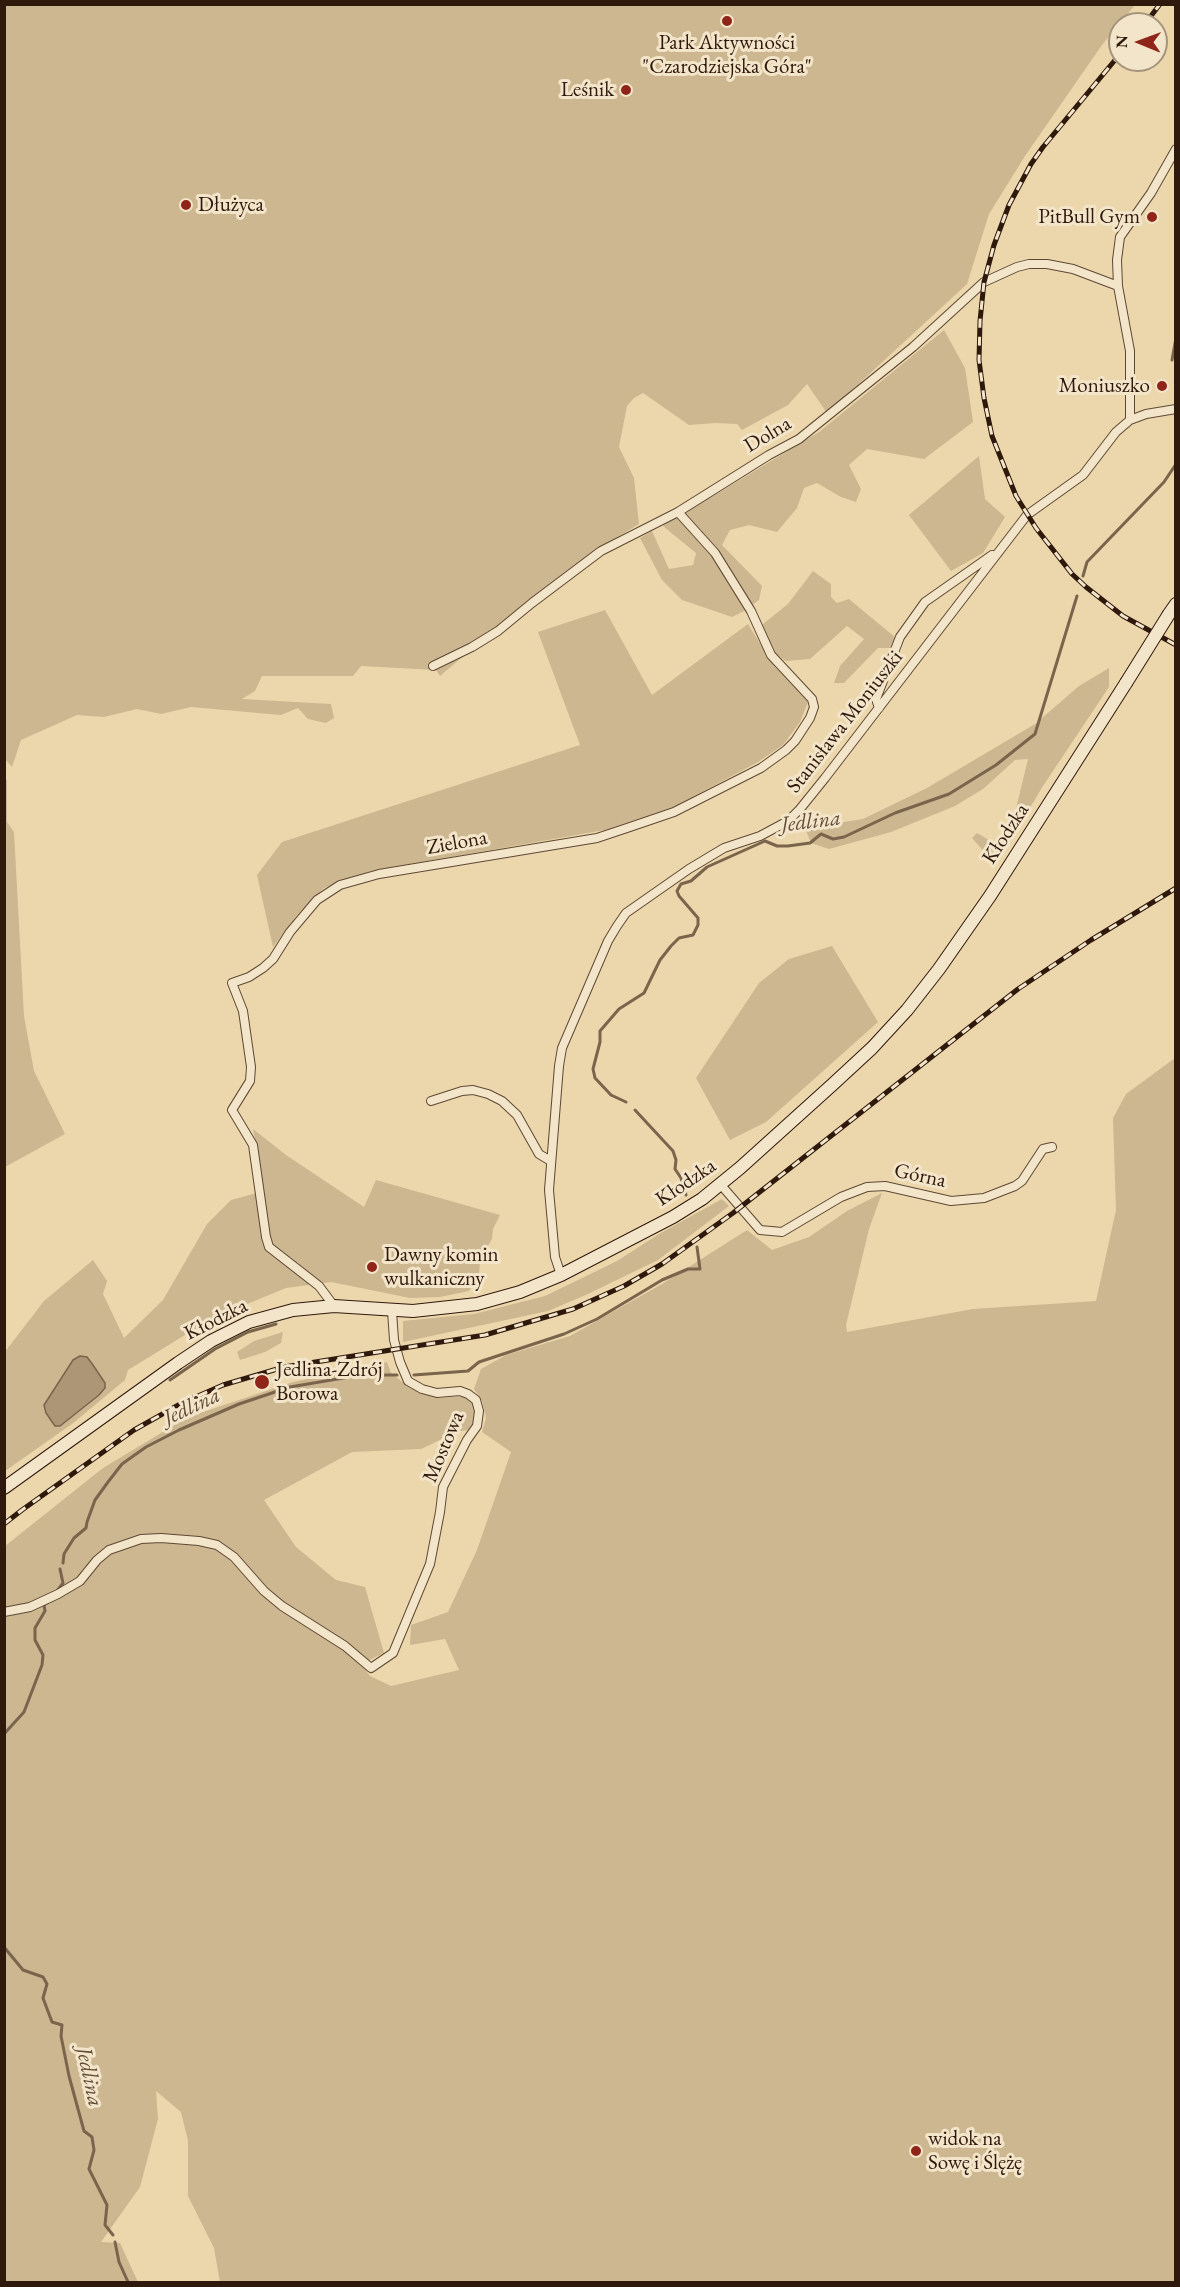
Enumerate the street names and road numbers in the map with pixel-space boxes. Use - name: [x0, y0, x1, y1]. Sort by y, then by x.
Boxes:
- street label: Dolna: [740, 411, 796, 459]
- street label: Stanisława Moniuszki: [781, 646, 909, 798]
- street label: Kłodzka: [977, 799, 1035, 869]
- street label: Zielona: [425, 825, 489, 861]
- street label: Kłodzka: [651, 1154, 721, 1212]
- street label: Górna: [892, 1158, 948, 1194]
- street label: Kłodzka: [180, 1293, 252, 1347]
- street label: Mostowa: [418, 1408, 470, 1486]

